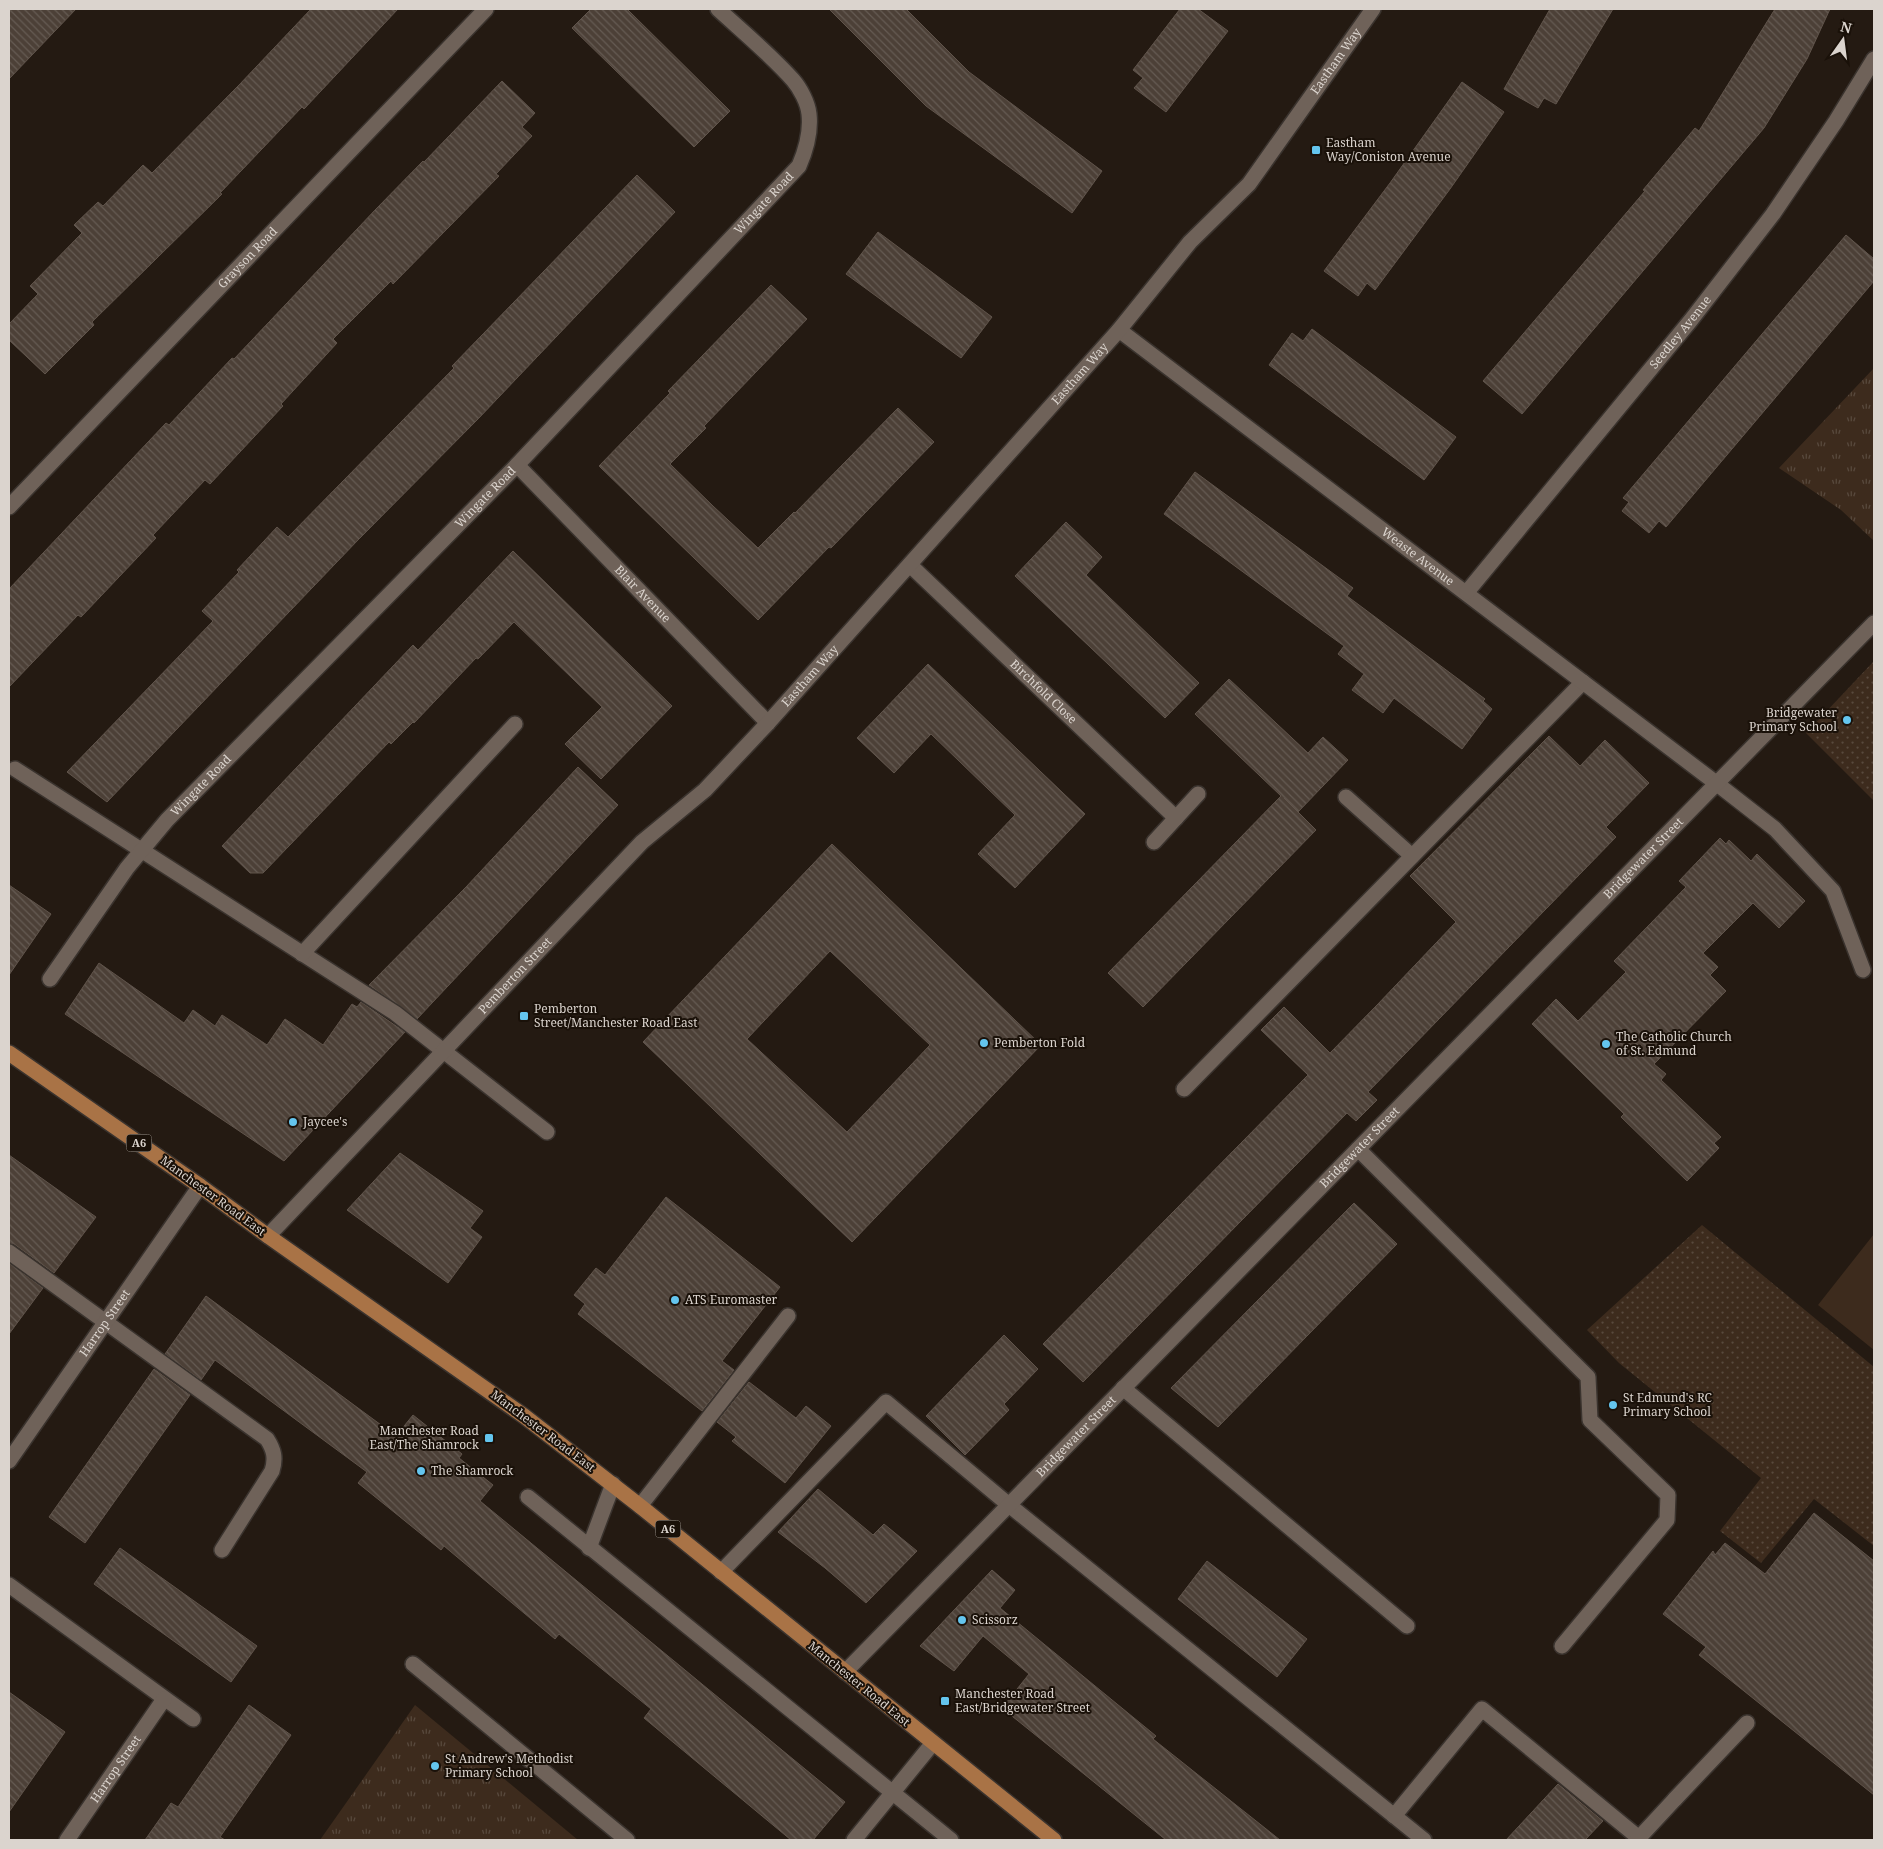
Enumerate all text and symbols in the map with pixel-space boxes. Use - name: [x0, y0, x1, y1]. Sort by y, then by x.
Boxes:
- north arrow: [1818, 15, 1868, 65]
- text: N: [1839, 16, 1854, 37]
- street label: Eastham Way: [1306, 24, 1365, 98]
- place label: Eastham Way/Coniston Avenue: [1326, 134, 1451, 165]
- marker: Eastham Way/Coniston Avenue: [1310, 144, 1322, 156]
- street label: Wingate Road: [730, 167, 798, 238]
- street label: Grayson Road: [214, 222, 281, 292]
- street label: Seedley Avenue: [1645, 292, 1715, 372]
- street label: Eastham Way: [1047, 339, 1112, 408]
- street label: Wingate Road: [451, 462, 520, 531]
- street label: Weaste Avenue: [1378, 523, 1458, 589]
- street label: Blair Avenue: [611, 561, 675, 626]
- street label: Eastham Way: [777, 641, 842, 710]
- street label: Birchfold Close: [1007, 656, 1081, 727]
- place label: Bridgewater Primary School: [1749, 704, 1837, 735]
- marker: Bridgewater Primary School: [1841, 714, 1853, 726]
- street label: Wingate Road: [166, 750, 235, 820]
- street label: Bridgewater Street: [1599, 813, 1687, 902]
- street label: Pemberton Street: [474, 933, 555, 1017]
- place label: Pemberton Street/Manchester Road East: [534, 1000, 697, 1031]
- marker: Pemberton Street/Manchester Road East: [518, 1010, 530, 1022]
- place label: The Catholic Church of St. Edmund: [1616, 1028, 1732, 1059]
- place label: Pemberton Fold: [994, 1034, 1086, 1051]
- marker: Pemberton Fold: [978, 1037, 990, 1049]
- marker: The Catholic Church of St. Edmund: [1600, 1038, 1612, 1050]
- street label: Bridgewater Street: [1316, 1103, 1403, 1191]
- place label: Jaycee's: [302, 1113, 347, 1130]
- marker: Jaycee's: [287, 1116, 299, 1128]
- road number: A6: [126, 1134, 152, 1152]
- street label: Manchester Road East: [157, 1152, 269, 1240]
- street label: Harrop Street: [75, 1286, 134, 1360]
- place label: ATS Euromaster: [685, 1291, 778, 1308]
- marker: ATS Euromaster: [669, 1294, 681, 1306]
- street label: Manchester Road East: [488, 1386, 599, 1475]
- place label: St Edmund's RC Primary School: [1623, 1389, 1712, 1420]
- street label: Bridgewater Street: [1032, 1392, 1120, 1480]
- marker: St Edmund's RC Primary School: [1607, 1399, 1619, 1411]
- place label: Manchester Road East/The Shamrock: [369, 1422, 480, 1453]
- marker: Manchester Road East/The Shamrock: [483, 1432, 495, 1444]
- place label: The Shamrock: [431, 1462, 514, 1479]
- marker: The Shamrock: [415, 1465, 427, 1477]
- road number: A6: [656, 1520, 680, 1538]
- place label: Scissorz: [972, 1611, 1018, 1628]
- marker: Scissorz: [956, 1614, 968, 1626]
- street label: Manchester Road East: [805, 1637, 914, 1730]
- place label: Manchester Road East/Bridgewater Street: [955, 1685, 1090, 1716]
- marker: Manchester Road East/Bridgewater Street: [939, 1695, 951, 1707]
- street label: Harrop Street: [86, 1732, 145, 1806]
- place label: St Andrew's Methodist Primary School: [445, 1750, 573, 1781]
- marker: St Andrew's Methodist Primary School: [429, 1760, 441, 1772]

